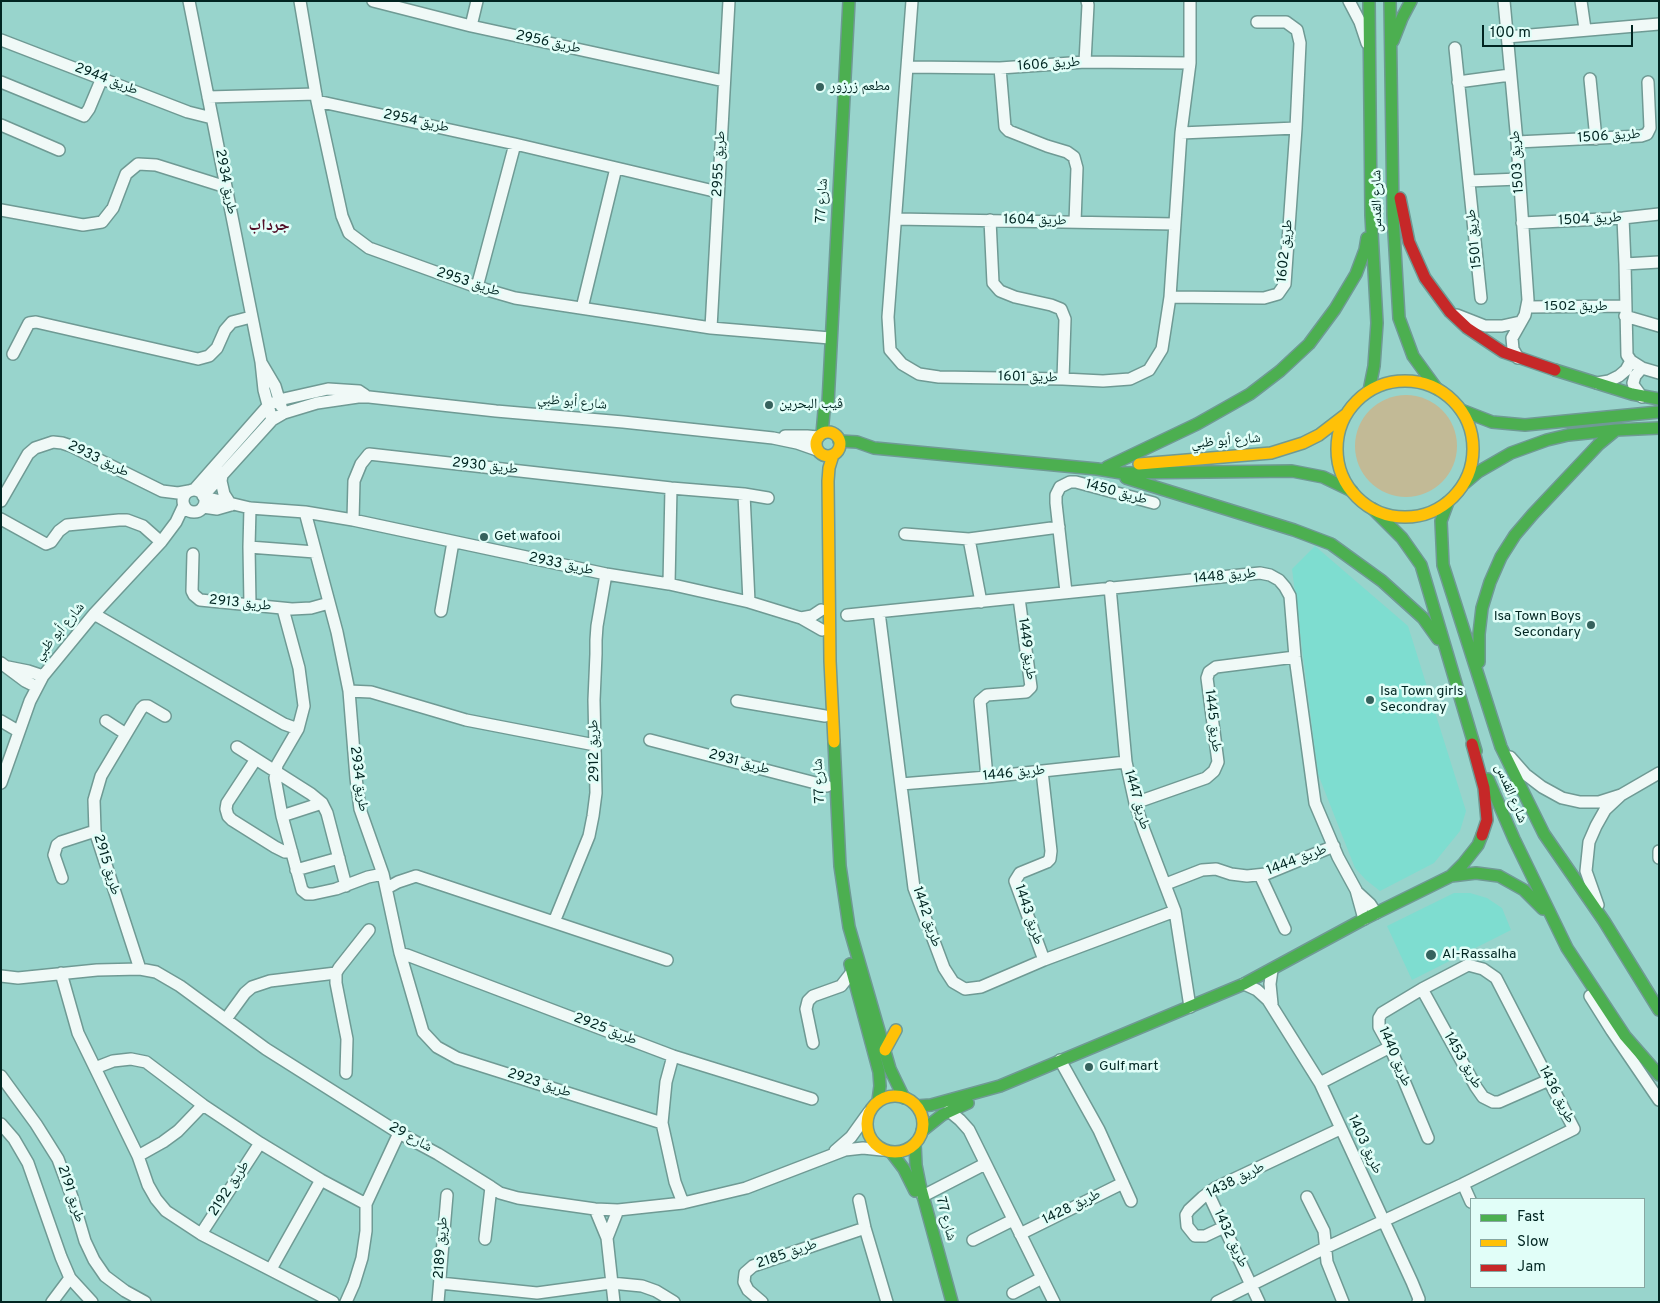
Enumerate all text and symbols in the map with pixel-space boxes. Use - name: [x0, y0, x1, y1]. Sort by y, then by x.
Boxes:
- scale bar: [1485, 15, 1636, 47]
- text: 100 m: [1490, 24, 1531, 43]
- street label: طريق 2956: [514, 28, 582, 58]
- street label: طريق 1606: [1017, 54, 1081, 76]
- street label: طريق 2944: [72, 60, 140, 100]
- place label: مطعم زرزور: [830, 79, 890, 95]
- marker: مطعم زرزور: [814, 81, 826, 93]
- street label: طريق 2954: [382, 107, 450, 137]
- street label: طريق 1506: [1577, 126, 1641, 148]
- street label: طريق 2955: [710, 130, 730, 198]
- street label: طريق 1503: [1507, 130, 1529, 194]
- street label: طريق 2934: [210, 148, 240, 216]
- street label: شارع القدس: [1369, 170, 1387, 232]
- street label: شارع 77: [813, 178, 833, 224]
- street label: طريق 1501: [1464, 208, 1486, 270]
- street label: طريق 1504: [1558, 210, 1622, 230]
- street label: طريق 1604: [1003, 212, 1067, 230]
- district label: جرداب: [248, 217, 290, 237]
- street label: طريق 1602: [1274, 219, 1298, 283]
- street label: طريق 2953: [434, 265, 502, 301]
- street label: طريق 1502: [1544, 299, 1608, 315]
- street label: طريق 1601: [998, 369, 1058, 387]
- street label: شارع أبو ظبي: [536, 392, 608, 414]
- place label: ڤيب البحرين: [779, 397, 843, 413]
- marker: ڤيب البحرين: [763, 399, 775, 411]
- street label: شارع أبو ظبي: [1190, 431, 1262, 453]
- street label: طريق 2933: [65, 438, 131, 482]
- street label: طريق 2930: [451, 455, 519, 479]
- street label: طريق 1450: [1083, 477, 1149, 509]
- place label: Get wafooi: [494, 529, 561, 545]
- marker: Get wafooi: [478, 531, 490, 543]
- street label: طريق 2933: [527, 550, 595, 580]
- street label: طريق 1448: [1193, 566, 1257, 588]
- street label: طريق 2913: [208, 592, 272, 616]
- street label: شارع أبو ظبي: [31, 600, 89, 664]
- place label: Isa Town Boys Secondary: [1494, 609, 1581, 642]
- street label: طريق 1449: [1013, 617, 1039, 681]
- marker: Isa Town Boys Secondary: [1585, 619, 1597, 631]
- place label: Isa Town girls Secondray: [1380, 684, 1464, 716]
- street label: طريق 1445: [1200, 689, 1224, 753]
- marker: Isa Town girls Secondray: [1364, 694, 1376, 706]
- street label: طريق 2912: [586, 720, 604, 782]
- street label: طريق 2934: [345, 745, 371, 813]
- street label: طريق 2931: [707, 747, 771, 779]
- street label: شارع 77: [810, 758, 830, 804]
- street label: طريق 1446: [982, 762, 1046, 786]
- street label: شارع القدس: [1490, 762, 1530, 826]
- street label: طريق 1447: [1119, 768, 1153, 832]
- street label: طريق 2915: [89, 833, 123, 897]
- street label: طريق 1444: [1265, 842, 1329, 880]
- street label: طريق 1443: [1010, 883, 1046, 947]
- street label: طريق 1442: [908, 885, 944, 949]
- place label: Al-Rassalha: [1442, 947, 1516, 963]
- marker: Al-Rassalha: [1424, 948, 1438, 962]
- street label: طريق 2925: [571, 1010, 639, 1050]
- street label: طريق 1440: [1374, 1025, 1414, 1089]
- street label: طريق 1453: [1439, 1030, 1485, 1092]
- place label: Gulf mart: [1099, 1059, 1159, 1075]
- marker: Gulf mart: [1083, 1061, 1095, 1073]
- street label: طريق 1436: [1534, 1063, 1578, 1127]
- street label: طريق 2923: [505, 1066, 573, 1102]
- street label: طريق 1403: [1343, 1113, 1385, 1177]
- street label: شارع 29: [385, 1119, 435, 1157]
- street label: طريق 2192: [206, 1158, 254, 1220]
- street label: طريق 1438: [1204, 1159, 1268, 1203]
- street label: طريق 2191: [53, 1163, 87, 1225]
- street label: طريق 1428: [1040, 1187, 1104, 1229]
- street label: شارع 77: [931, 1195, 959, 1243]
- legend: [1470, 1198, 1645, 1288]
- street label: طريق 1432: [1209, 1207, 1251, 1271]
- text: Fast: [1517, 1208, 1545, 1227]
- street label: طريق 2189: [431, 1216, 453, 1280]
- text: Slow: [1517, 1233, 1549, 1252]
- street label: طريق 2185: [754, 1237, 820, 1273]
- text: Jam: [1517, 1258, 1546, 1277]

